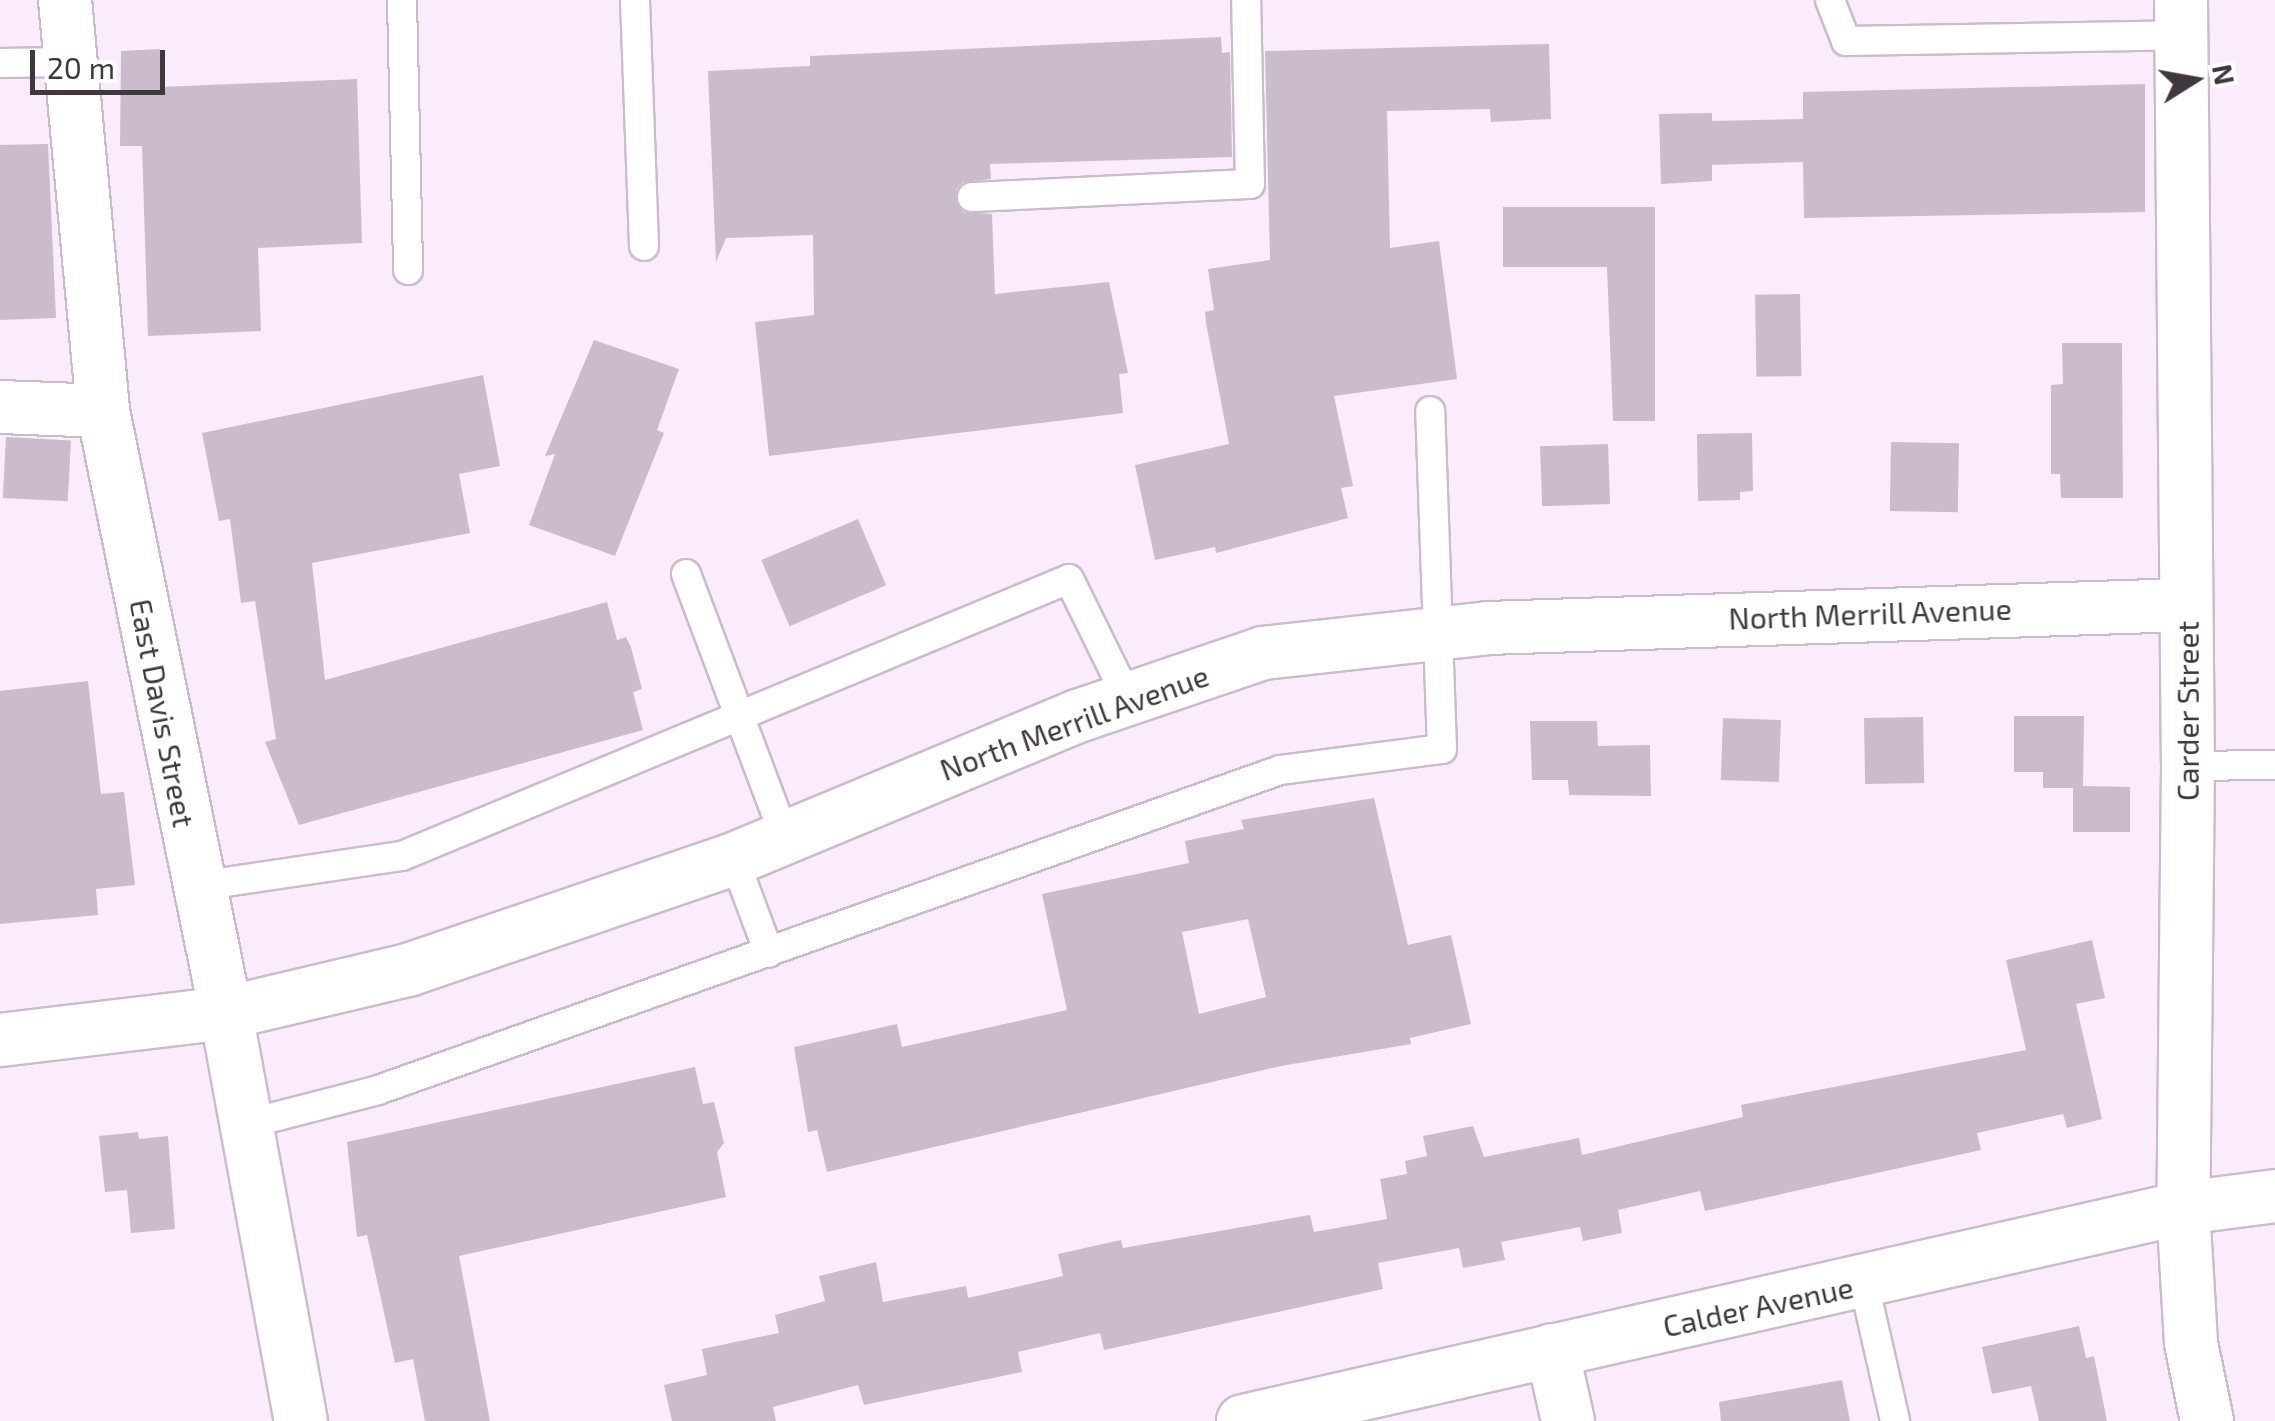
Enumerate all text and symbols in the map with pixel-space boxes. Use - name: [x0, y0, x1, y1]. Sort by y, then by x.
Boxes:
- scale bar: [35, 30, 170, 92]
- north arrow: [2145, 30, 2245, 130]
- text: 20 m: [47, 49, 115, 85]
- text: N: [2206, 61, 2243, 87]
- street label: North Merrill Avenue: [1727, 590, 2013, 636]
- street label: East Davis Street: [123, 596, 203, 830]
- street label: Carder Street: [2169, 621, 2205, 801]
- street label: North Merrill Avenue: [934, 656, 1214, 788]
- street label: Calder Avenue: [1659, 1268, 1857, 1344]

